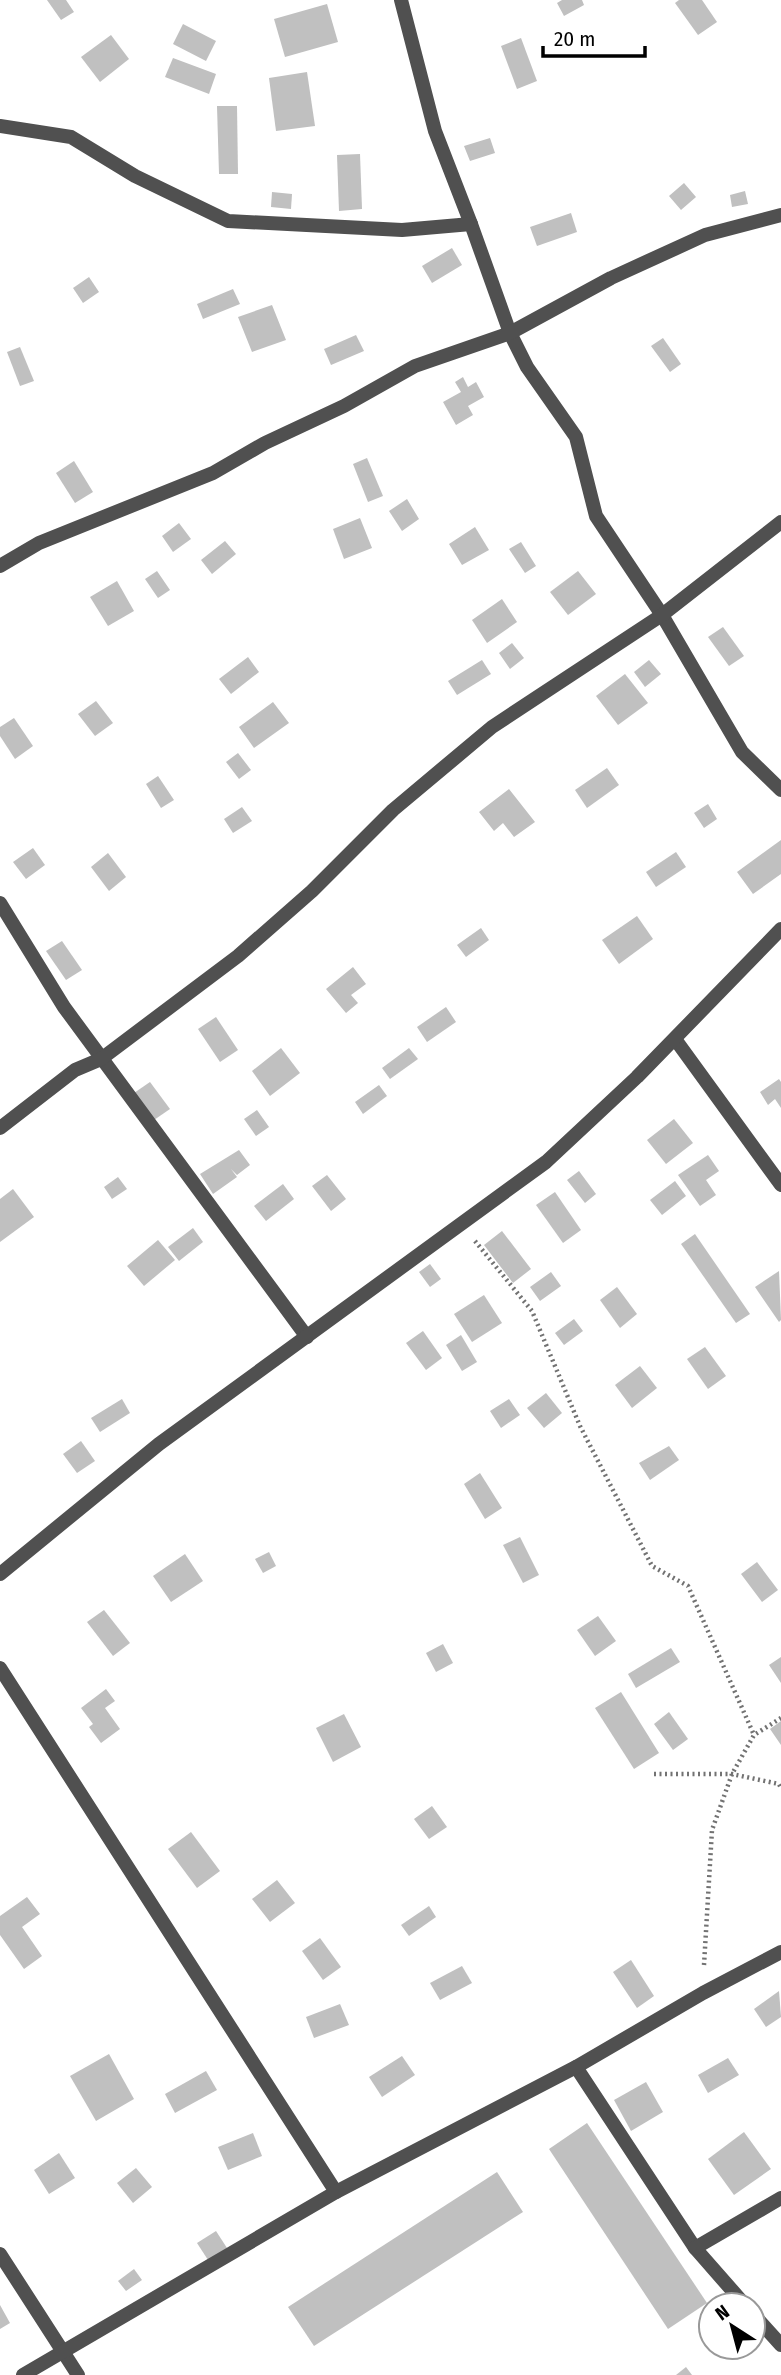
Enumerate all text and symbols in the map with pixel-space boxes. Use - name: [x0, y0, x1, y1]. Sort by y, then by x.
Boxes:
- scale bar: [543, 14, 644, 58]
- text: 20 m: [554, 26, 595, 52]
- north arrow: [697, 2291, 767, 2361]
- text: N: [711, 2300, 734, 2325]

